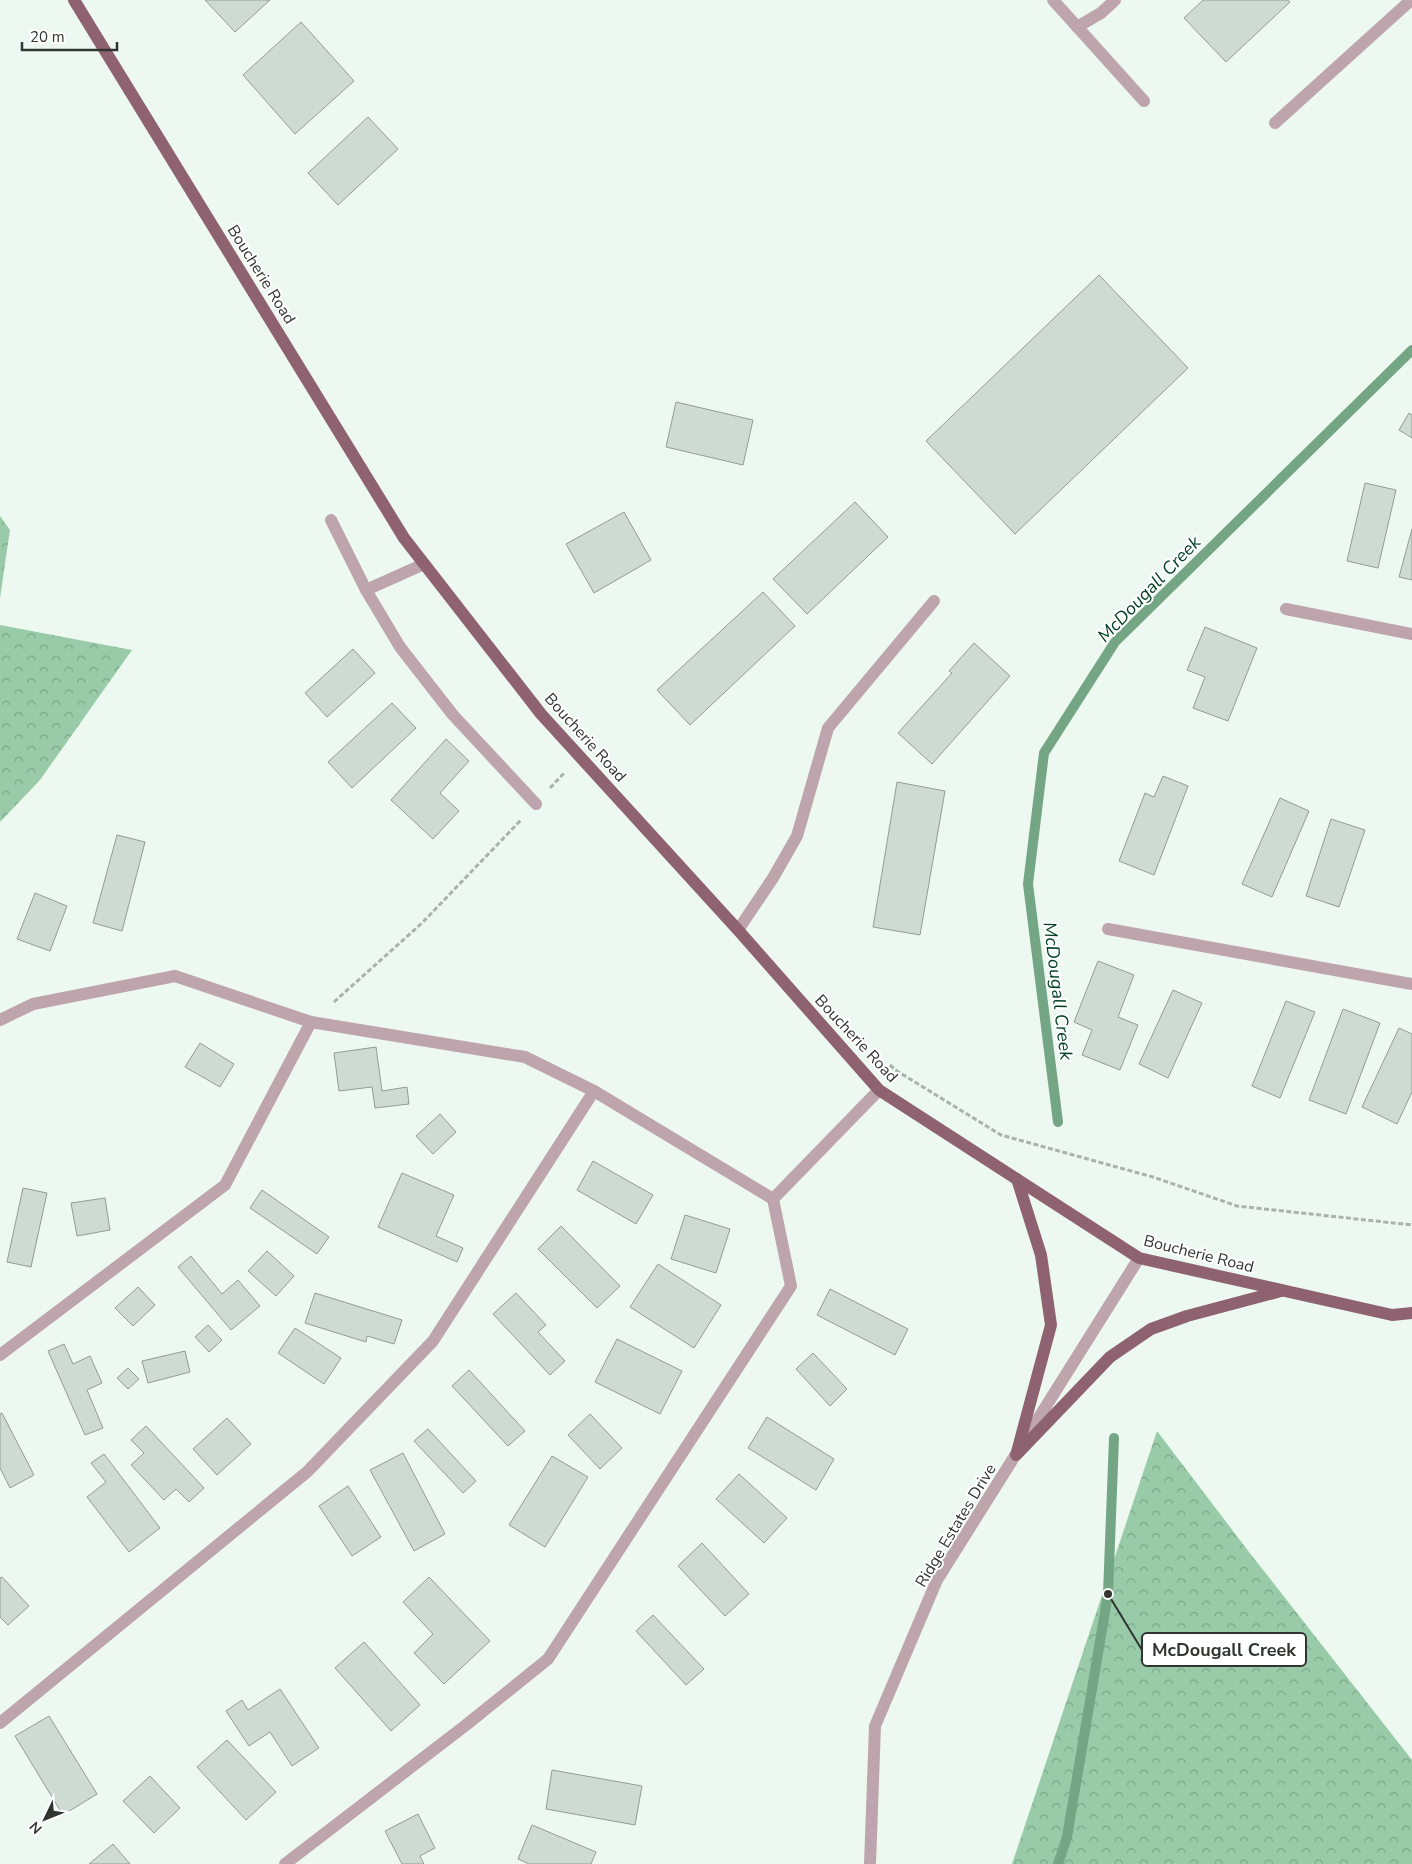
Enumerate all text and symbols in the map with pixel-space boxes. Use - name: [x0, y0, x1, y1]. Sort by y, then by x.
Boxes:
- scale bar: [22, 20, 118, 52]
- text: 20 m: [30, 27, 65, 47]
- street label: Boucherie Road: [222, 221, 300, 328]
- water label: McDougall Creek: [1092, 530, 1207, 647]
- street label: Boucherie Road: [539, 688, 631, 787]
- water label: McDougall Creek: [1038, 920, 1079, 1063]
- street label: Boucherie Road: [810, 990, 903, 1088]
- street label: Boucherie Road: [1141, 1230, 1256, 1278]
- street label: Ridge Estates Drive: [910, 1460, 1001, 1591]
- callout: McDougall Creek: [1142, 1633, 1306, 1666]
- text: McDougall Creek: [1152, 1638, 1296, 1662]
- north arrow: [20, 1794, 70, 1844]
- text: N: [25, 1817, 46, 1838]

